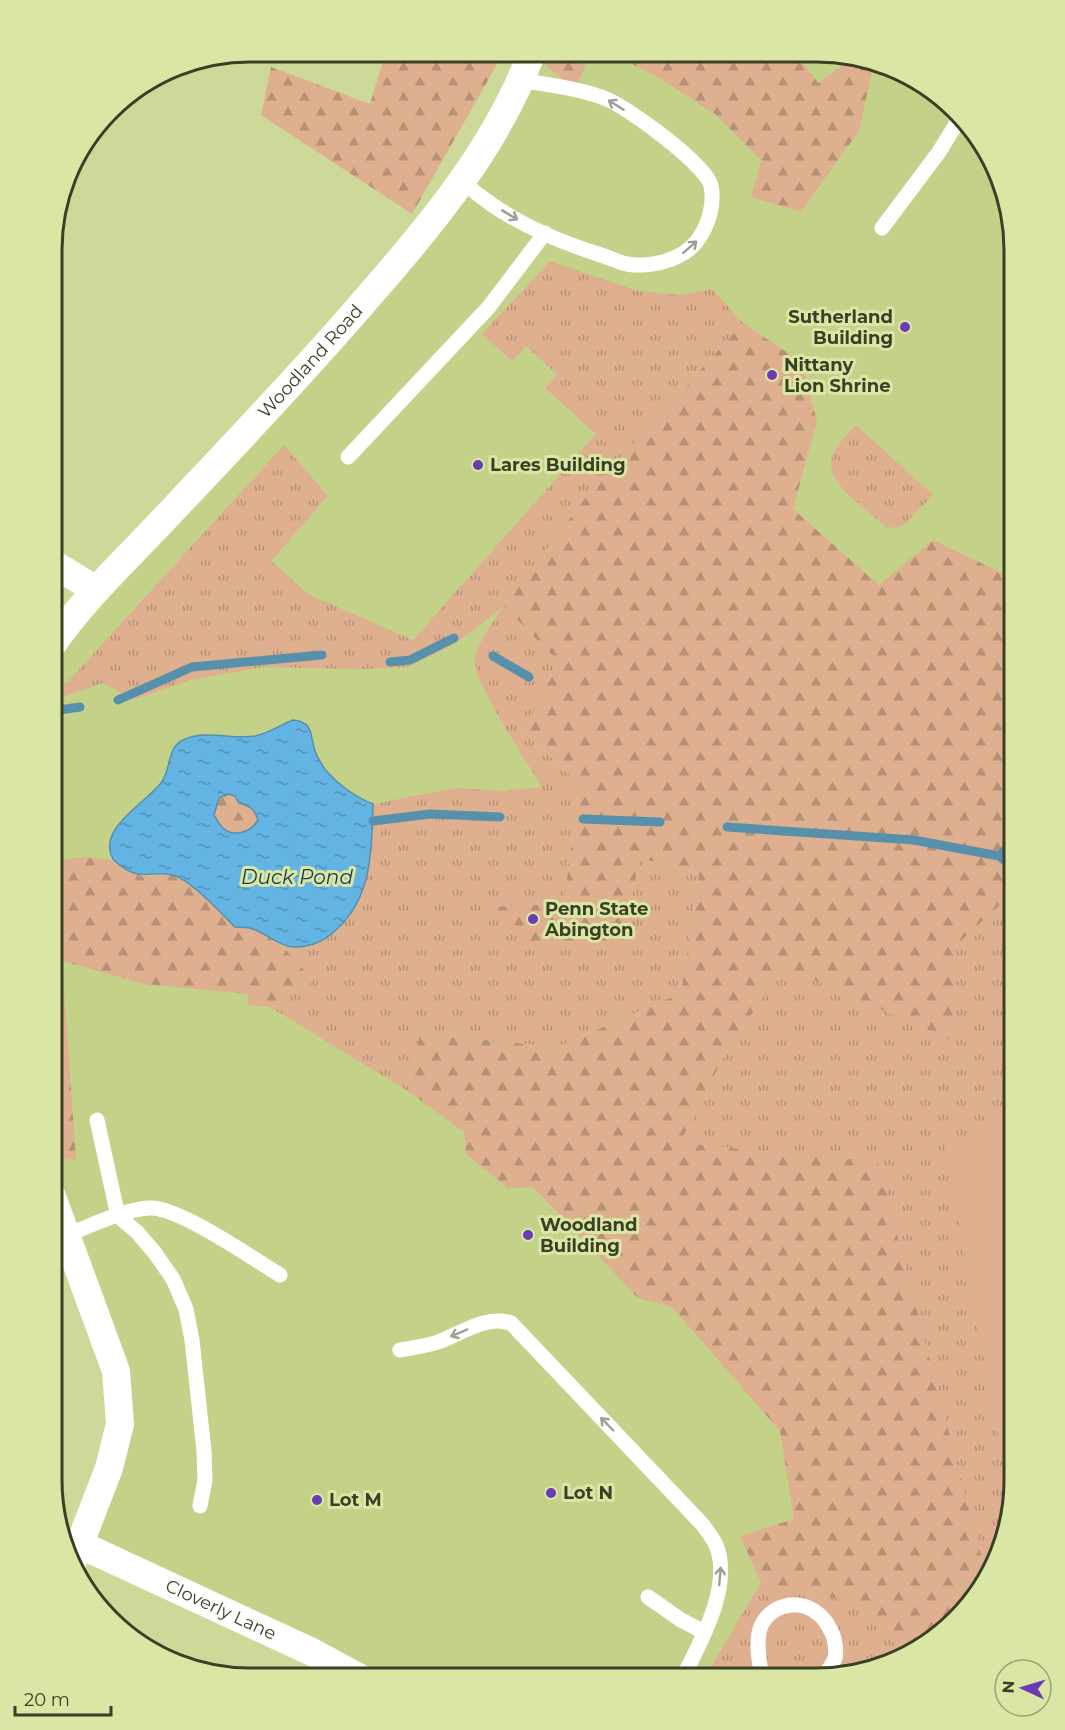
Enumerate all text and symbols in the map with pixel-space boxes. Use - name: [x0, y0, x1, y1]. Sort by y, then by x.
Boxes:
- one-way arrow: [608, 99, 625, 111]
- one-way arrow: [501, 209, 518, 222]
- one-way arrow: [682, 240, 697, 254]
- street label: Woodland Road: [254, 300, 367, 423]
- place label: Sutherland Building: [788, 306, 893, 349]
- marker: Sutherland Building: [898, 320, 912, 334]
- place label: Nittany Lion Shrine: [784, 354, 891, 397]
- marker: Nittany Lion Shrine: [765, 368, 779, 382]
- place label: Lares Building: [490, 454, 626, 476]
- marker: Lares Building: [471, 458, 485, 472]
- water label: Duck Pond: [241, 865, 353, 889]
- place label: Penn State Abington: [544, 898, 648, 941]
- marker: Penn State Abington: [526, 912, 540, 926]
- place label: Woodland Building: [540, 1214, 637, 1257]
- marker: Woodland Building: [521, 1228, 535, 1242]
- one-way arrow: [450, 1328, 468, 1340]
- one-way arrow: [601, 1417, 615, 1432]
- place label: Lot N: [563, 1482, 613, 1504]
- marker: Lot N: [544, 1486, 558, 1500]
- place label: Lot M: [329, 1489, 382, 1511]
- marker: Lot M: [310, 1493, 324, 1507]
- one-way arrow: [714, 1567, 725, 1587]
- street label: Cloverly Lane: [162, 1575, 280, 1645]
- north arrow: [993, 1658, 1053, 1718]
- scale bar: [15, 1679, 111, 1717]
- text: N: [999, 1680, 1018, 1694]
- text: 20 m: [24, 1689, 70, 1711]

